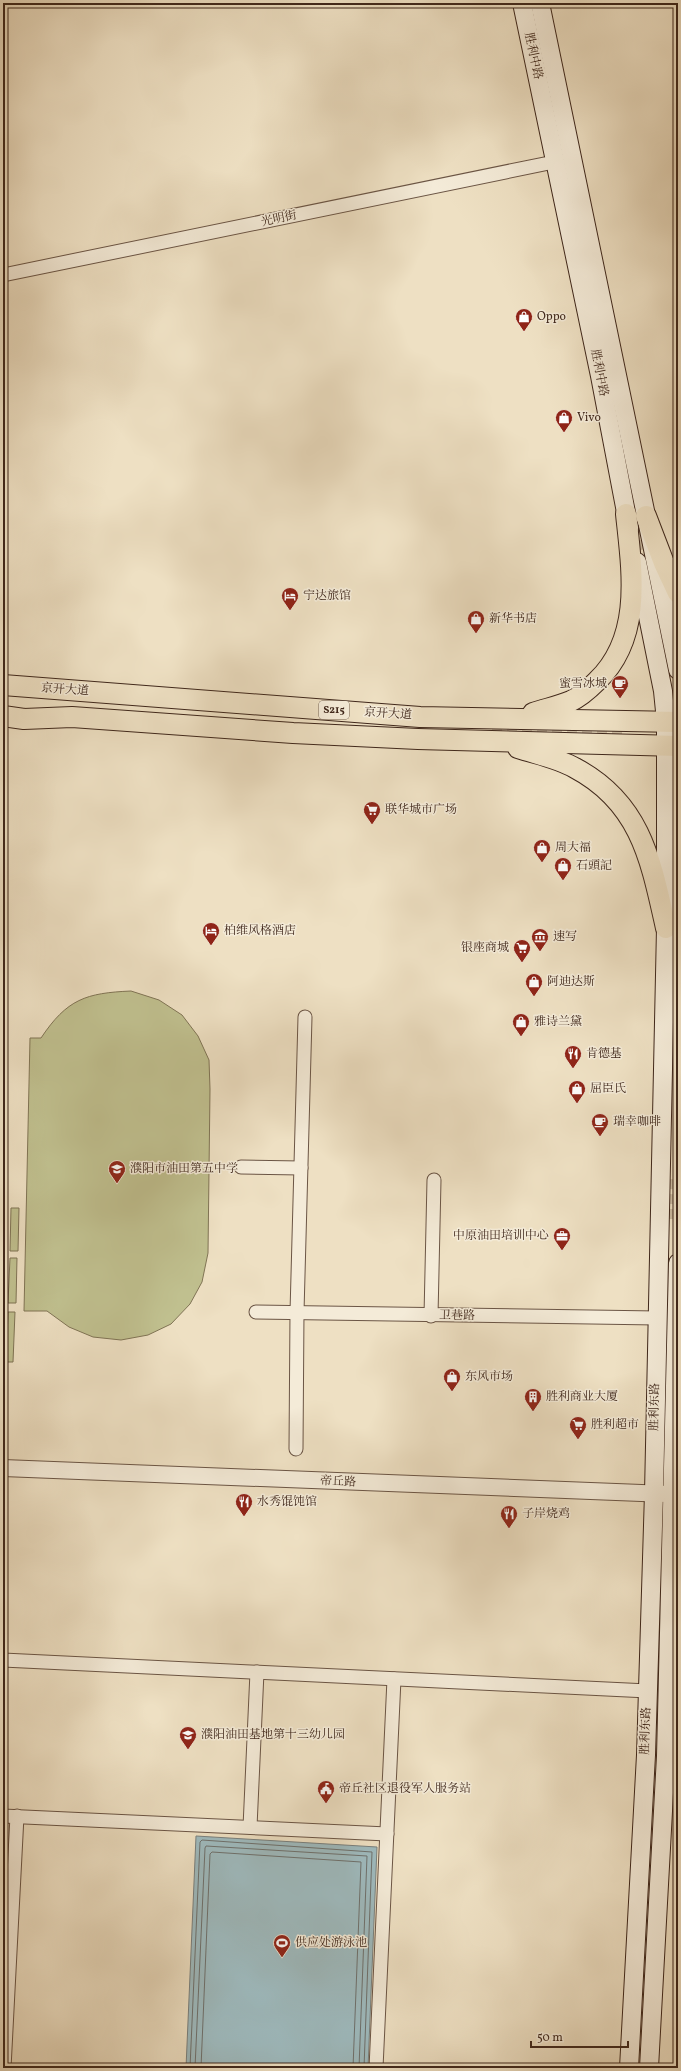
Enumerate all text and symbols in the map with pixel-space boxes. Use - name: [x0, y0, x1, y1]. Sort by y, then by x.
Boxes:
- street label: 胜利中路: [520, 31, 546, 81]
- street label: 光明街: [260, 207, 299, 231]
- shop icon: Oppo: [514, 307, 534, 332]
- place label: Oppo: [537, 309, 566, 325]
- street label: 胜利中路: [587, 348, 611, 398]
- shop icon: Vivo: [554, 408, 574, 433]
- place label: Vivo: [577, 410, 601, 426]
- hotel icon: 宁达旅馆: [280, 586, 300, 611]
- place label: 宁达旅馆: [303, 588, 351, 604]
- shop icon: 新华书店: [466, 609, 486, 634]
- place label: 新华书店: [489, 611, 537, 627]
- cafe icon: 蜜雪冰城: [610, 674, 630, 699]
- place label: 蜜雪冰城: [559, 676, 607, 692]
- street label: 京开大道: [40, 680, 90, 700]
- road number: S215: [319, 701, 349, 719]
- street label: 京开大道: [363, 704, 413, 724]
- supermarket icon: 联华城市广场: [362, 800, 382, 825]
- place label: 联华城市广场: [385, 802, 457, 818]
- shop icon: 周大福: [532, 838, 552, 863]
- place label: 周大福: [555, 840, 591, 856]
- shop icon: 石頭記: [553, 856, 573, 881]
- place label: 石頭記: [576, 858, 612, 874]
- hotel icon: 柏维风格酒店: [201, 921, 221, 946]
- place label: 柏维风格酒店: [224, 923, 296, 939]
- museum icon: 速写: [530, 927, 550, 952]
- place label: 速写: [553, 929, 577, 945]
- supermarket icon: 银座商城: [512, 938, 532, 963]
- place label: 银座商城: [461, 940, 509, 956]
- shop icon: 阿迪达斯: [524, 972, 544, 997]
- place label: 阿迪达斯: [547, 974, 595, 990]
- shop icon: 雅诗兰黛: [511, 1012, 531, 1037]
- place label: 雅诗兰黛: [534, 1014, 582, 1030]
- restaurant icon: 肯德基: [563, 1044, 583, 1069]
- place label: 肯德基: [586, 1046, 622, 1062]
- shop icon: 屈臣氏: [567, 1079, 587, 1104]
- place label: 屈臣氏: [590, 1081, 626, 1097]
- cafe icon: 瑞幸咖啡: [590, 1112, 610, 1137]
- place label: 瑞幸咖啡: [613, 1114, 661, 1130]
- school or university icon: 濮阳市油田第五中学: [107, 1159, 127, 1184]
- place label: 濮阳市油田第五中学: [130, 1161, 238, 1177]
- office icon: 中原油田培训中心: [552, 1226, 572, 1251]
- place label: 中原油田培训中心: [453, 1228, 549, 1244]
- street label: 卫巷路: [439, 1308, 475, 1324]
- shop icon: 东风市场: [442, 1367, 462, 1392]
- place label: 东风市场: [465, 1369, 513, 1385]
- street label: 胜利东路: [647, 1383, 663, 1431]
- building icon: 胜利商业大厦: [523, 1387, 543, 1412]
- place label: 胜利商业大厦: [546, 1389, 618, 1405]
- supermarket icon: 胜利超市: [568, 1415, 588, 1440]
- place label: 胜利超市: [591, 1417, 639, 1433]
- street label: 帝丘路: [320, 1473, 356, 1491]
- restaurant icon: 水秀馄饨馆: [234, 1492, 254, 1517]
- place label: 水秀馄饨馆: [257, 1494, 317, 1510]
- restaurant icon: 子岸烧鸡: [499, 1504, 519, 1529]
- place label: 子岸烧鸡: [522, 1506, 570, 1522]
- street label: 胜利东路: [637, 1707, 655, 1755]
- school or university icon: 濮阳油田基地第十三幼儿园: [178, 1725, 198, 1750]
- place label: 濮阳油田基地第十三幼儿园: [201, 1727, 345, 1743]
- public building icon: 帝丘社区退役军人服务站: [316, 1779, 336, 1804]
- place label: 帝丘社区退役军人服务站: [339, 1781, 471, 1797]
- sports icon: 供应处游泳池: [272, 1933, 292, 1958]
- place label: 供应处游泳池: [295, 1935, 367, 1951]
- scale bar: [531, 2023, 628, 2049]
- text: 50 m: [537, 2030, 563, 2046]

